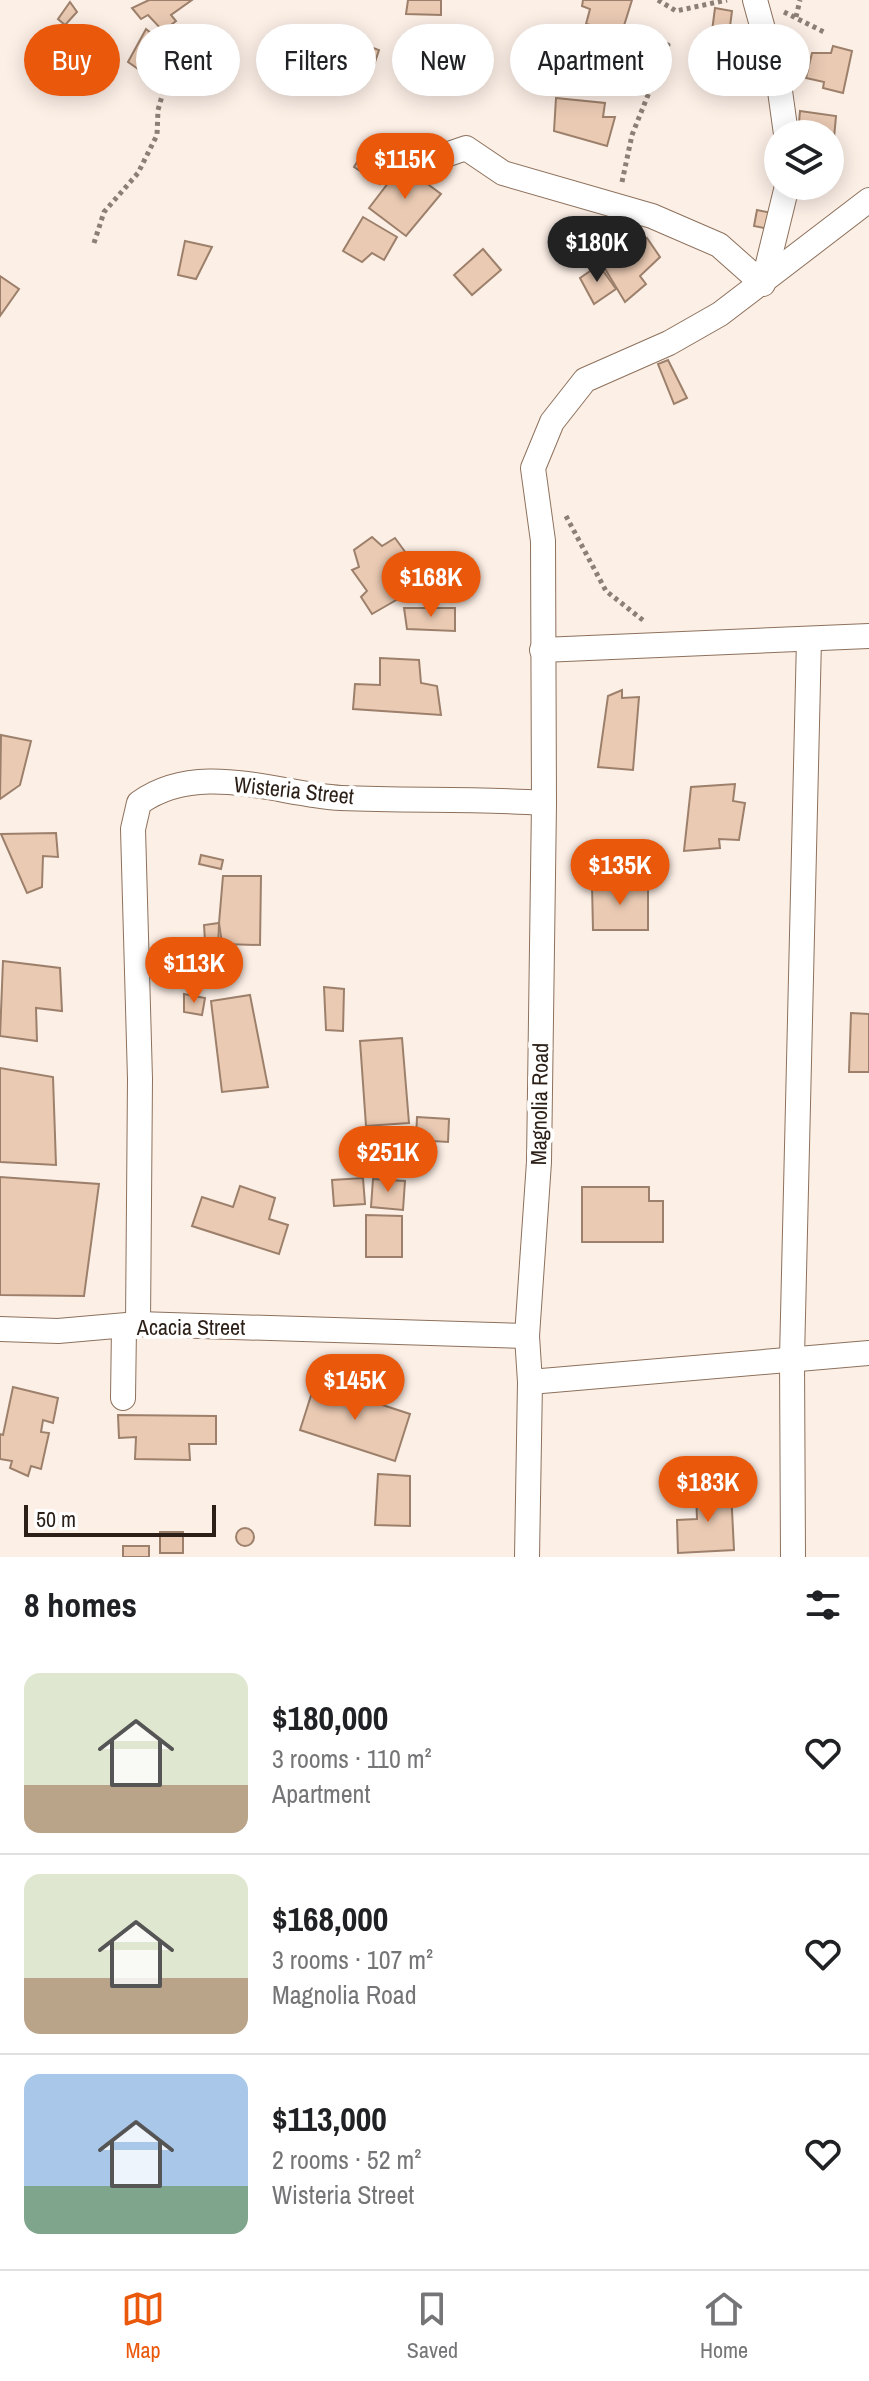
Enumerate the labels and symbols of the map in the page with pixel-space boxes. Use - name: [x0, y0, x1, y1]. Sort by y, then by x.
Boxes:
- pin: $115K: [349, 133, 461, 201]
- pin: $180K: [541, 216, 653, 284]
- pin: $168K: [375, 551, 487, 619]
- street label: Wisteria Street: [233, 769, 355, 811]
- pin: $135K: [564, 839, 676, 907]
- pin: $113K: [138, 937, 250, 1005]
- street label: Magnolia Road: [523, 1043, 555, 1165]
- pin: $251K: [332, 1126, 444, 1194]
- street label: Acacia Street: [136, 1312, 245, 1342]
- pin: $145K: [299, 1354, 411, 1422]
- pin: $183K: [652, 1456, 764, 1524]
- scale bar: [24, 1501, 216, 1537]

